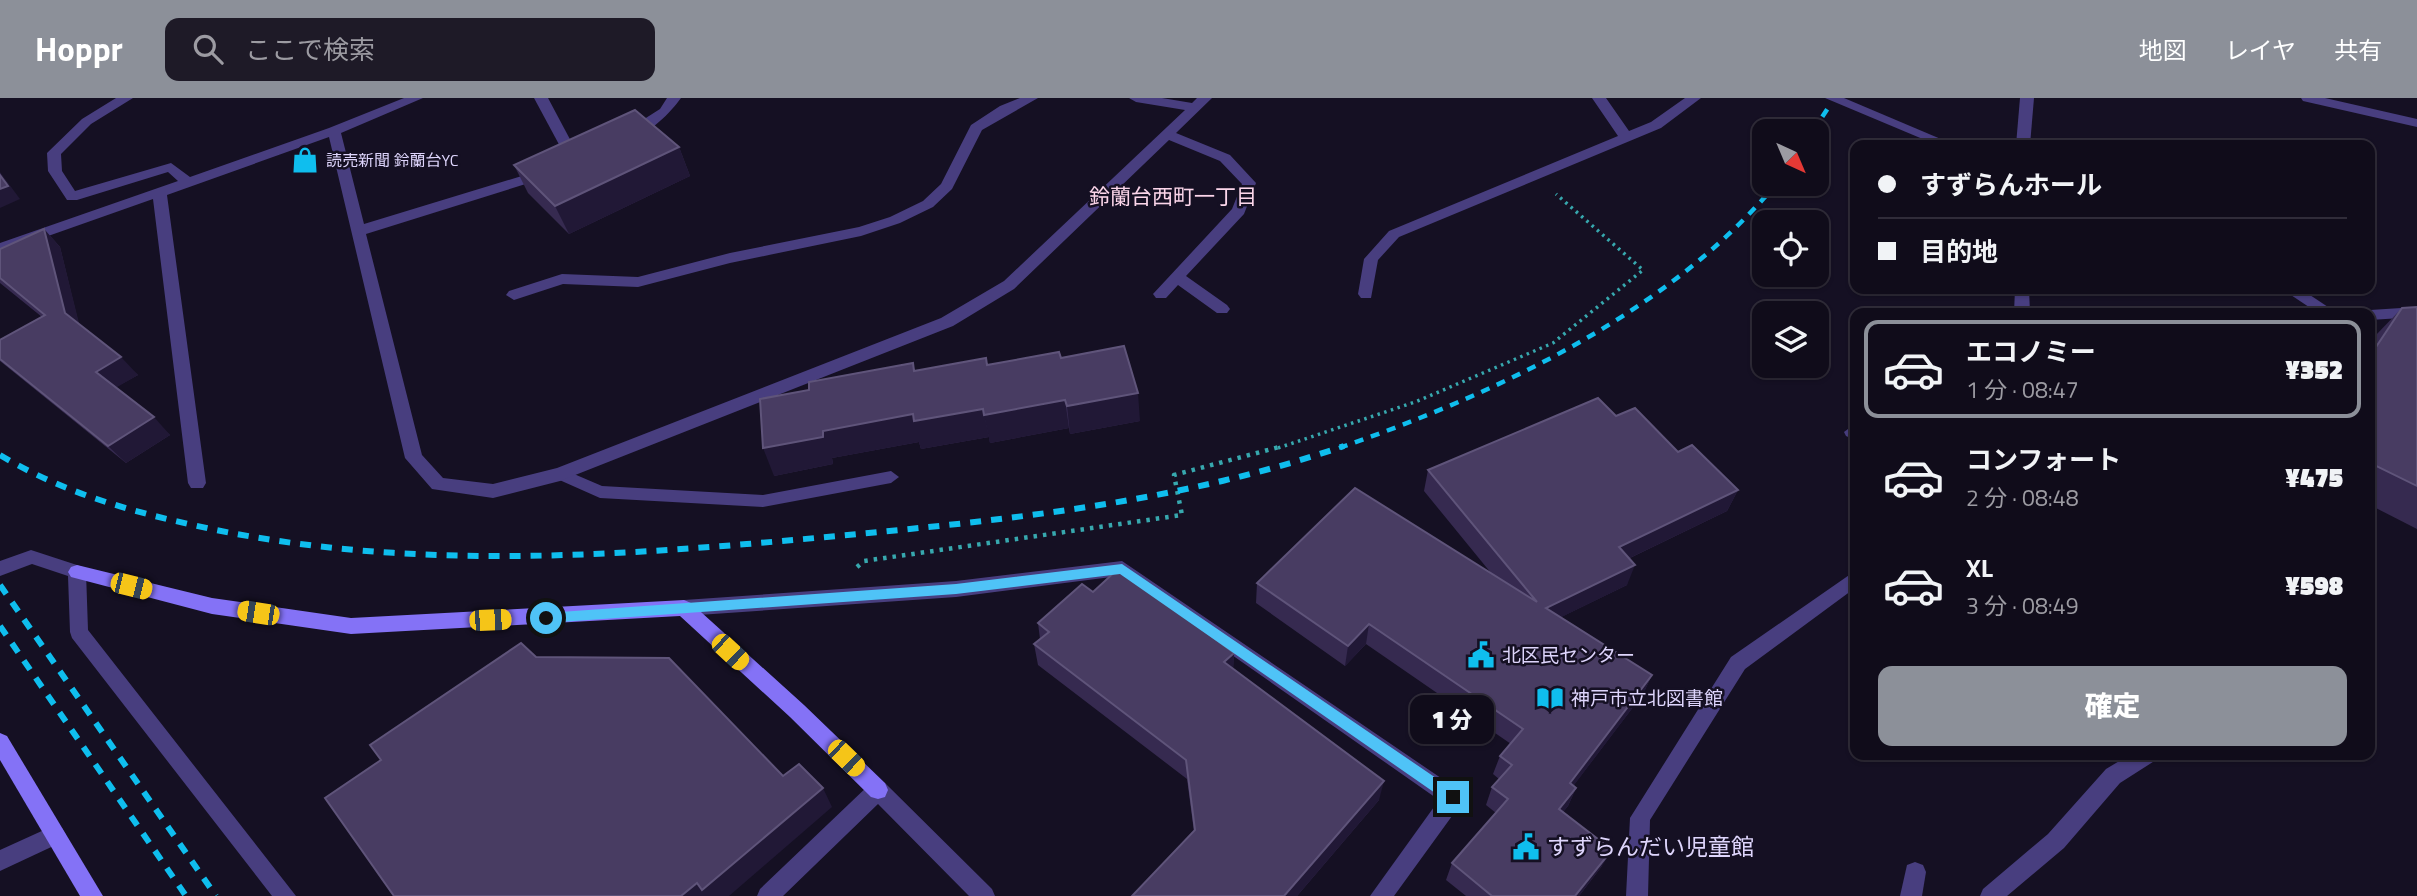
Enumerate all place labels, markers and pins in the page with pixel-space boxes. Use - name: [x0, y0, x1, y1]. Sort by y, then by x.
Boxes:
- shop icon: 読売新聞 鈴蘭台YC: [290, 145, 320, 175]
- place label: 読売新聞 鈴蘭台YC: [326, 148, 459, 172]
- public building icon: 北区民センター: [1466, 640, 1496, 670]
- place label: 北区民センター: [1502, 640, 1635, 669]
- library icon: 神戸市立北図書館: [1535, 683, 1565, 713]
- place label: 神戸市立北図書館: [1571, 683, 1723, 712]
- place label: すずらんだい児童館: [1547, 829, 1754, 864]
- public building icon: すずらんだい児童館: [1511, 832, 1541, 862]

